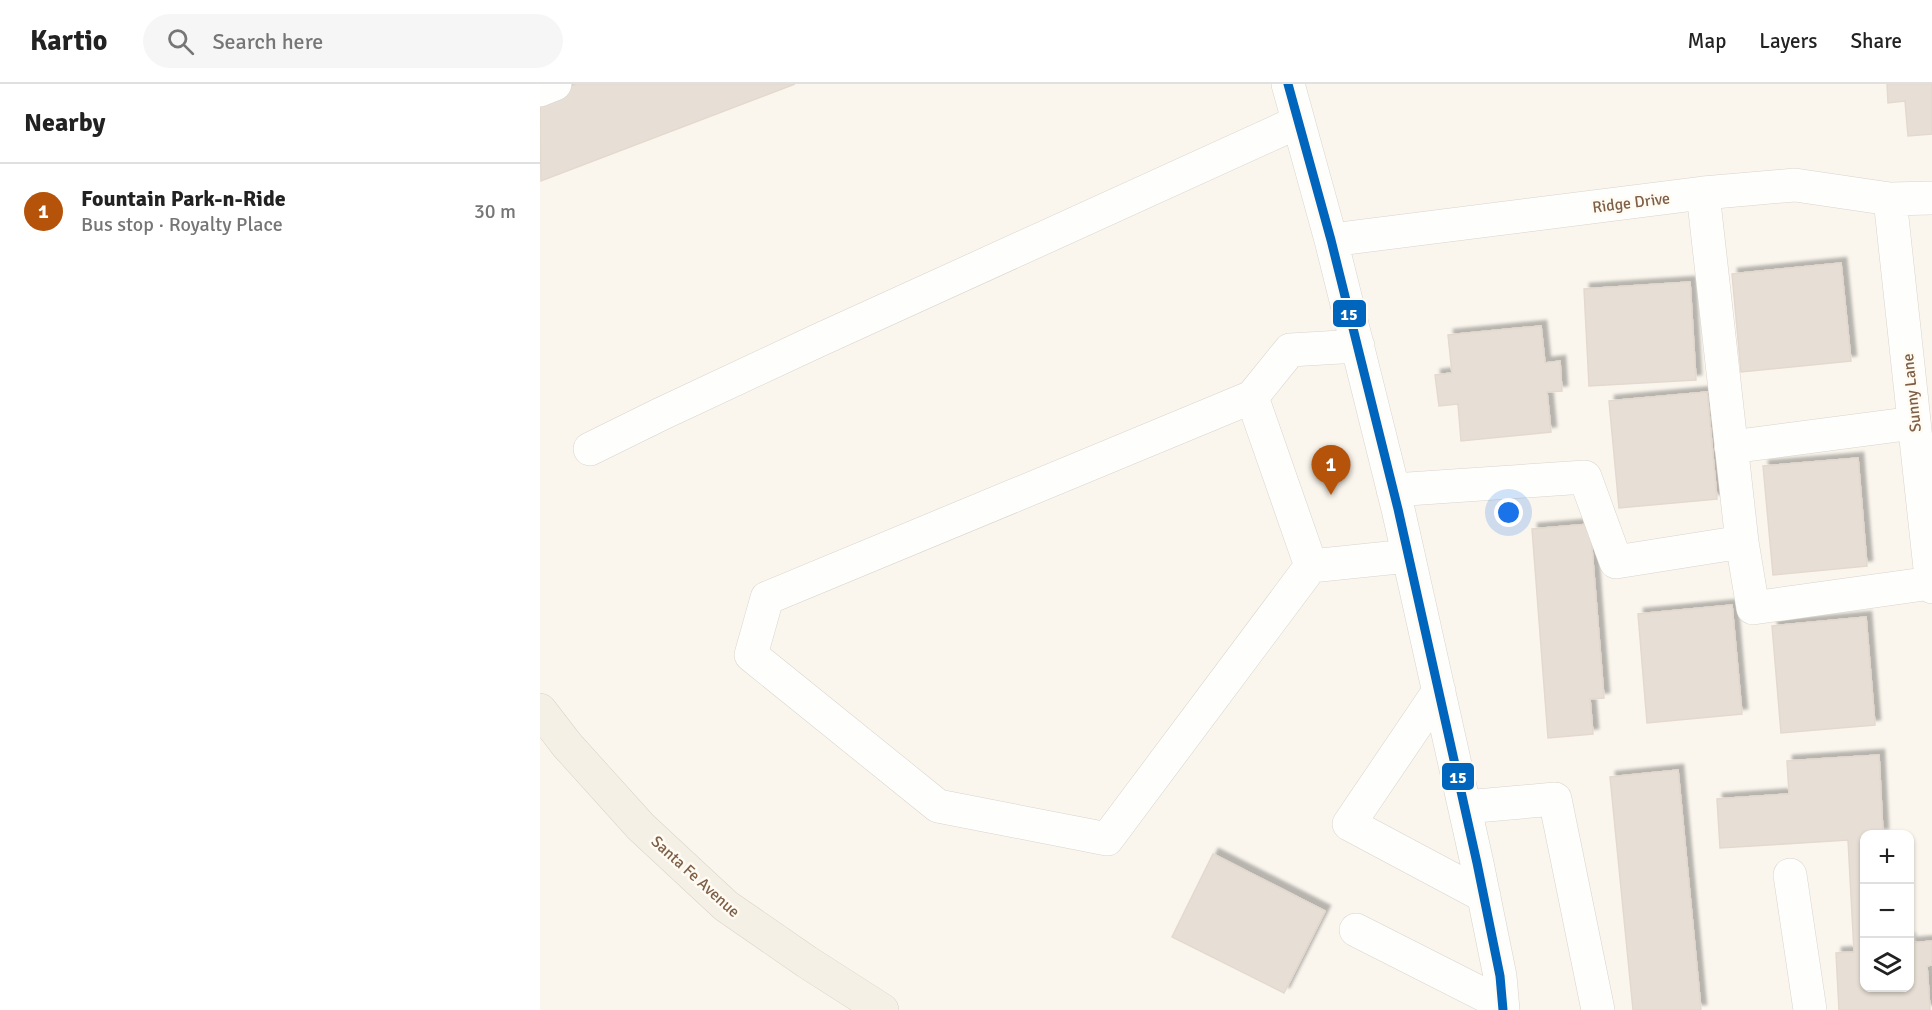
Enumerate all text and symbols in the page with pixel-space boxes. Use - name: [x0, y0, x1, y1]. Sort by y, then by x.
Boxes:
- search box: [143, 14, 563, 68]
- text: Kartio: [30, 24, 107, 58]
- icon: search: [164, 25, 197, 58]
- text: Search here: [212, 28, 323, 55]
- text: Map: [1688, 28, 1726, 54]
- text: Layers: [1759, 28, 1817, 54]
- text: Share: [1850, 28, 1902, 54]
- text: Nearby: [24, 107, 105, 139]
- text: Fountain Park-n-Ride: [81, 185, 286, 212]
- street label: Ridge Drive: [1591, 188, 1671, 218]
- text: 1: [38, 199, 49, 224]
- text: 30 m: [474, 199, 516, 224]
- text: Bus stop · Royalty Place: [81, 212, 283, 237]
- line badge: 15: [1332, 299, 1367, 328]
- text: 15: [1340, 305, 1358, 325]
- street label: Sunny Lane: [1898, 353, 1926, 433]
- pin: 1: [1312, 446, 1350, 495]
- your location: [1494, 498, 1523, 527]
- line badge: 15: [1441, 762, 1475, 791]
- text: 15: [1449, 768, 1467, 788]
- map controls: [1860, 830, 1914, 992]
- button: +: [1860, 830, 1914, 884]
- street label: Santa Fe Avenue: [647, 832, 744, 922]
- button: −: [1860, 884, 1914, 938]
- button: layers: [1860, 938, 1914, 992]

